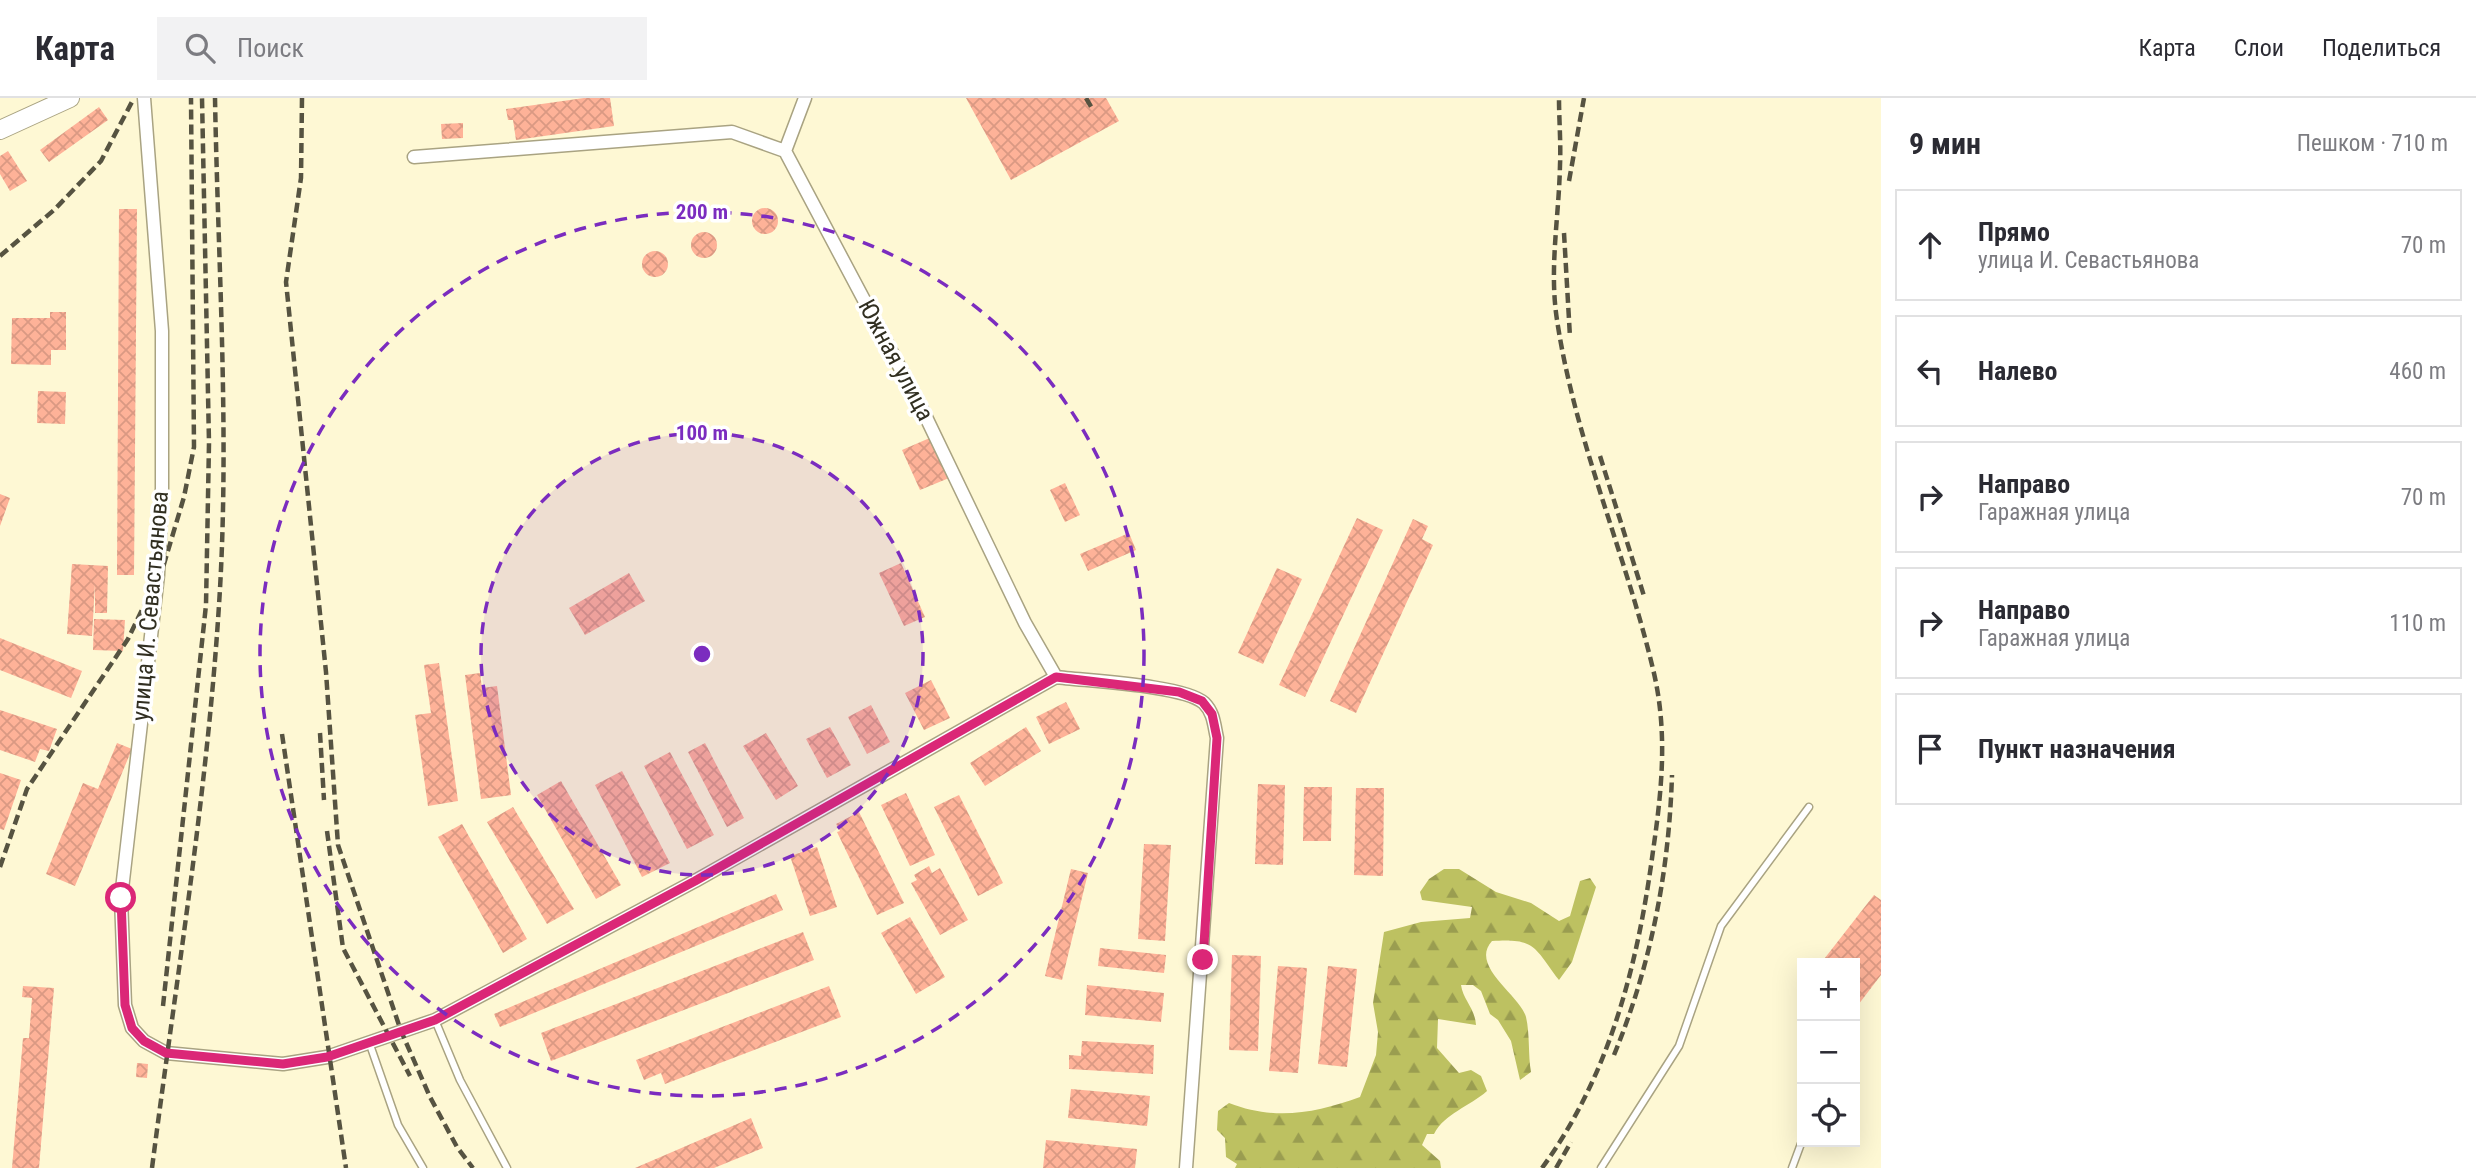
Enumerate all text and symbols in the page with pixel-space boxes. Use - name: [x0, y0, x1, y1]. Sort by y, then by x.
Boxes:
- search box: [157, 17, 647, 80]
- text: Карта: [35, 29, 115, 68]
- icon: search: [181, 29, 219, 67]
- text: Поиск: [237, 33, 304, 63]
- text: Карта: [2138, 34, 2196, 62]
- text: Слои: [2234, 34, 2284, 62]
- text: Поделиться: [2322, 34, 2441, 62]
- text: 9 мин: [1909, 126, 1981, 161]
- text: Пешком · 710 m: [2297, 130, 2448, 157]
- text: 200 m: [676, 200, 728, 224]
- text: Прямо: [1978, 217, 2050, 247]
- icon: ahead: [1911, 226, 1949, 264]
- text: 70 m: [2401, 232, 2446, 259]
- text: улица И. Севастьянова: [1978, 247, 2199, 274]
- street label: Южная улица: [852, 295, 940, 425]
- icon: left: [1911, 352, 1949, 390]
- text: Налево: [1978, 356, 2058, 386]
- text: 460 m: [2389, 358, 2446, 385]
- text: 100 m: [676, 421, 728, 445]
- text: Направо: [1978, 469, 2070, 499]
- icon: right: [1911, 478, 1949, 516]
- text: 70 m: [2401, 484, 2446, 511]
- street label: улица И. Севастьянова: [126, 490, 174, 722]
- text: Гаражная улица: [1978, 499, 2130, 526]
- text: Направо: [1978, 595, 2070, 625]
- icon: right: [1911, 604, 1949, 642]
- text: 110 m: [2389, 610, 2446, 637]
- text: Гаражная улица: [1978, 625, 2130, 652]
- centre of rings: [690, 642, 714, 666]
- icon: arrive: [1911, 730, 1949, 768]
- text: Пункт назначения: [1978, 734, 2176, 764]
- route start: [105, 882, 136, 913]
- route end: [1187, 944, 1218, 975]
- map controls: [1797, 958, 1860, 1147]
- button: +: [1797, 958, 1860, 1021]
- button: −: [1797, 1021, 1860, 1084]
- button: locate: [1797, 1084, 1860, 1147]

